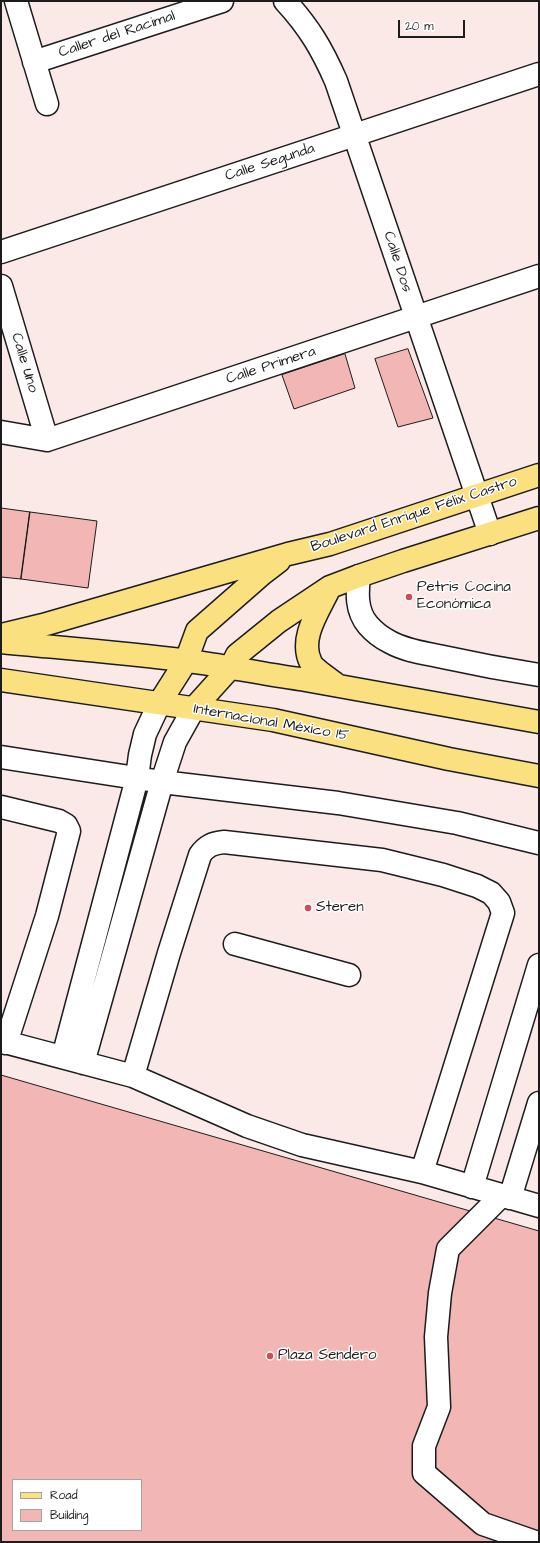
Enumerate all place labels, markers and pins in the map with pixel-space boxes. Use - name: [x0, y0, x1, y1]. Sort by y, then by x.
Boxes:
- place label: Petris Cocina Económica: [417, 579, 511, 614]
- marker: Petris Cocina Económica: [404, 592, 414, 602]
- place label: Steren: [316, 899, 364, 917]
- marker: Steren: [303, 903, 313, 913]
- place label: Plaza Sendero: [278, 1347, 376, 1365]
- marker: Plaza Sendero: [265, 1351, 275, 1361]

